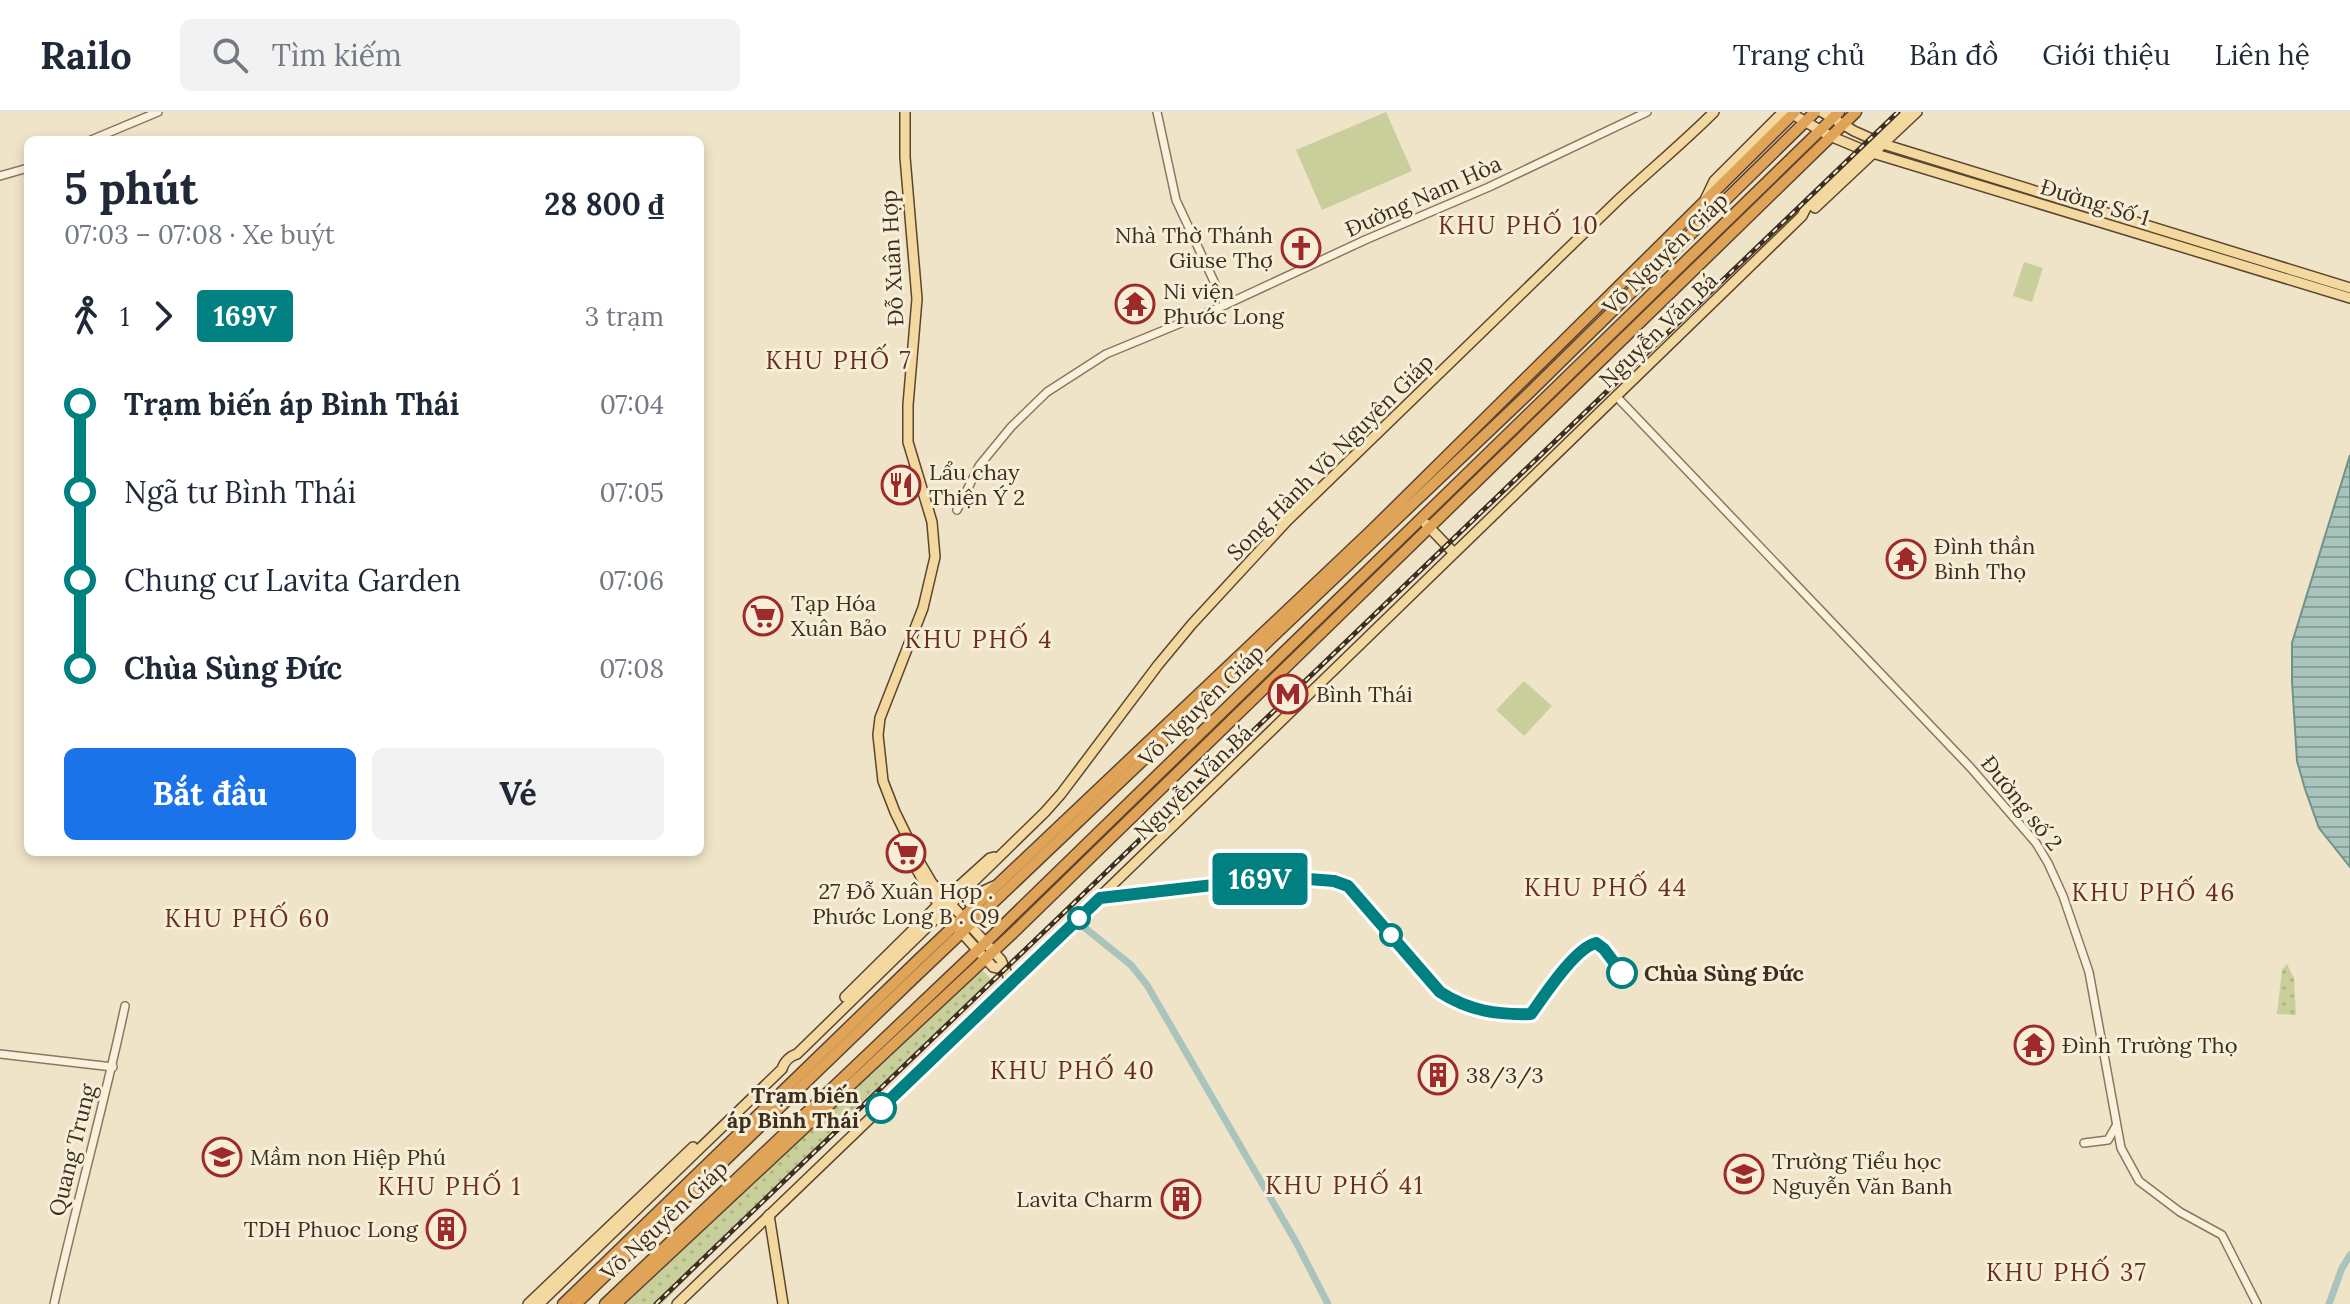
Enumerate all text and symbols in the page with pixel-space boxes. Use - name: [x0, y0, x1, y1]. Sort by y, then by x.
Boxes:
- search box: [180, 19, 740, 91]
- text: Railo: [40, 31, 132, 79]
- icon: search: [208, 33, 252, 77]
- text: Tìm kiếm: [272, 36, 402, 74]
- text: Trang chủ: [1733, 37, 1865, 73]
- text: Bản đồ: [1909, 37, 1998, 73]
- text: Giới thiệu: [2042, 37, 2170, 73]
- text: Liên hệ: [2214, 37, 2310, 73]
- street label: Đường Nam Hòa: [1341, 149, 1505, 243]
- text: 5 phút: [64, 160, 198, 216]
- street label: Đường Số 1: [2037, 172, 2153, 232]
- text: 28 800 ₫: [544, 185, 664, 223]
- street label: Võ Nguyên Giáp: [1596, 186, 1734, 321]
- street label: Đỗ Xuân Hợp: [874, 189, 910, 327]
- district label: KHU PHỐ 10: [1438, 208, 1600, 241]
- text: 07:03 – 07:08 · Xe buýt: [64, 218, 335, 251]
- place label: Nhà Thờ Thánh Giuse Thợ: [1115, 221, 1273, 274]
- church icon: Nhà Thờ Thánh Giuse Thợ: [1280, 227, 1322, 269]
- street label: Nguyễn Văn Bá: [1593, 266, 1723, 394]
- place label: Ni viện Phước Long: [1163, 277, 1285, 330]
- temple icon: Ni viện Phước Long: [1114, 283, 1156, 325]
- icon: walk: [64, 294, 108, 338]
- icon: forward: [141, 294, 185, 338]
- text: 169V: [213, 298, 277, 334]
- text: 1: [120, 300, 129, 333]
- text: 3 trạm: [585, 300, 664, 333]
- district label: KHU PHỐ 7: [765, 343, 913, 376]
- street label: Song Hành Võ Nguyên Giáp: [1221, 348, 1439, 566]
- text: Trạm biến áp Bình Thái: [124, 385, 459, 423]
- text: 07:04: [600, 388, 664, 421]
- place label: Lẩu chay Thiện Ý 2: [929, 458, 1025, 511]
- restaurant icon: Lẩu chay Thiện Ý 2: [880, 464, 922, 506]
- text: Ngã tư Bình Thái: [124, 473, 356, 511]
- text: 07:05: [600, 476, 664, 509]
- place label: Đình thần Bình Thọ: [1934, 532, 2035, 585]
- temple icon: Đình thần Bình Thọ: [1885, 538, 1927, 580]
- text: Chung cư Lavita Garden: [124, 561, 461, 599]
- text: 07:06: [599, 564, 664, 597]
- place label: Tạp Hóa Xuân Bảo: [791, 589, 887, 642]
- supermarket icon: Tạp Hóa Xuân Bảo: [742, 595, 784, 637]
- district label: KHU PHỐ 4: [905, 622, 1054, 655]
- street label: Võ Nguyên Giáp: [1132, 638, 1270, 773]
- text: Chùa Sùng Đức: [124, 649, 342, 687]
- text: 07:08: [599, 652, 664, 685]
- metro station icon: Bình Thái: [1267, 673, 1309, 715]
- place label: Bình Thái: [1316, 680, 1413, 708]
- street label: Nguyễn Văn Bá: [1128, 718, 1258, 846]
- button: Bắt đầu: [64, 748, 356, 840]
- button: Vé: [372, 748, 664, 840]
- street label: Đường số 2: [1975, 750, 2069, 856]
- supermarket icon: 27 Đỗ Xuân Hợp . Phước Long B . Q9: [885, 832, 927, 874]
- line badge: 169V: [1204, 853, 1316, 905]
- text: 169V: [1228, 861, 1292, 897]
- district label: KHU PHỐ 44: [1524, 870, 1688, 903]
- district label: KHU PHỐ 46: [2072, 875, 2236, 908]
- place label: 27 Đỗ Xuân Hợp . Phước Long B . Q9: [812, 877, 1000, 930]
- district label: KHU PHỐ 60: [165, 901, 331, 934]
- unlabelled marker: [1068, 907, 1090, 929]
- unlabelled marker: [1380, 924, 1402, 946]
- marker: Chùa Sùng Đức: [1607, 958, 1637, 988]
- place label: Chùa Sùng Đức: [1644, 959, 1805, 987]
- temple icon: Đình Trường Thọ: [2013, 1024, 2055, 1066]
- place label: Đình Trường Thọ: [2062, 1031, 2238, 1059]
- district label: KHU PHỐ 40: [990, 1053, 1156, 1086]
- building icon: 38/3/3: [1417, 1054, 1459, 1096]
- place label: 38/3/3: [1466, 1061, 1544, 1089]
- street label: Quang Trung: [42, 1080, 102, 1219]
- place label: Trạm biến áp Bình Thái: [727, 1081, 859, 1134]
- marker: Trạm biến áp Bình Thái: [866, 1093, 896, 1123]
- school or university icon: Mầm non Hiệp Phú: [201, 1136, 243, 1178]
- place label: Mầm non Hiệp Phú: [250, 1143, 446, 1171]
- place label: Trường Tiểu học Nguyễn Văn Banh: [1772, 1147, 1952, 1200]
- school or university icon: Trường Tiểu học Nguyễn Văn Banh: [1723, 1153, 1765, 1195]
- street label: Võ Nguyên Giáp: [594, 1154, 733, 1287]
- district label: KHU PHỐ 41: [1265, 1168, 1425, 1201]
- district label: KHU PHỐ 1: [378, 1169, 522, 1202]
- building icon: Lavita Charm: [1160, 1178, 1202, 1220]
- place label: Lavita Charm: [1016, 1185, 1153, 1213]
- building icon: TDH Phuoc Long: [425, 1208, 467, 1250]
- place label: TDH Phuoc Long: [244, 1215, 419, 1243]
- district label: KHU PHỐ 37: [1986, 1255, 2148, 1288]

